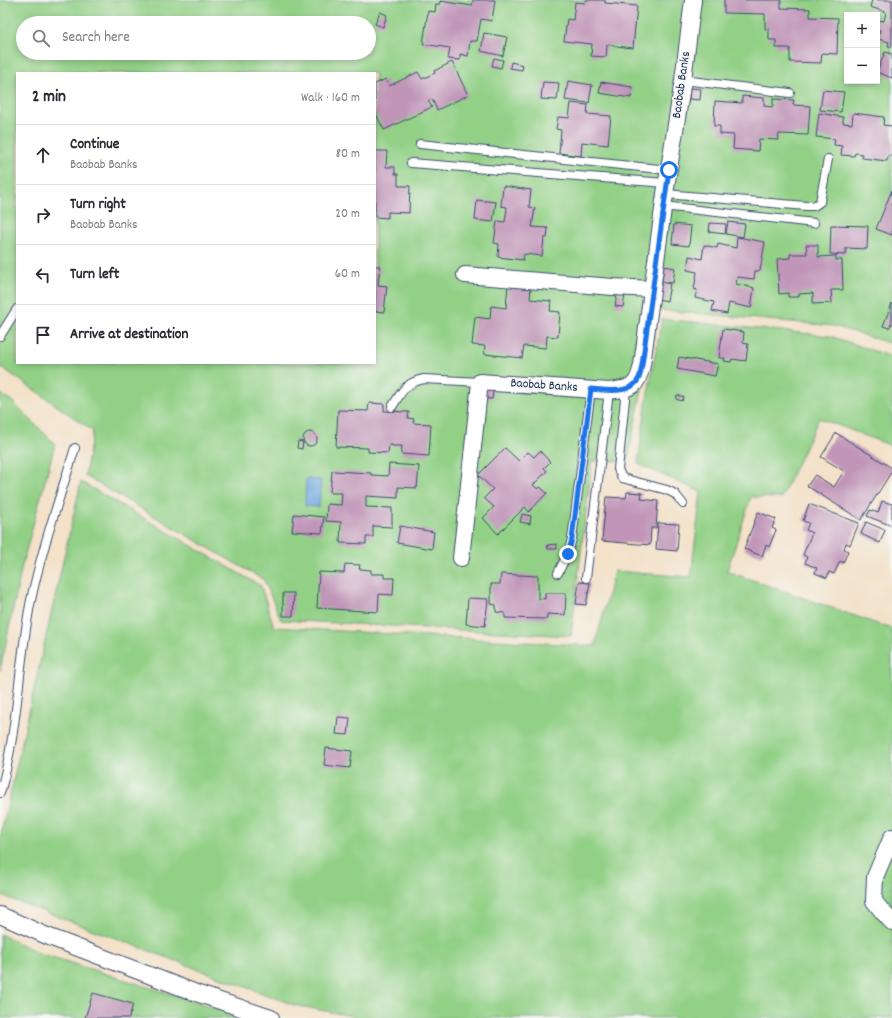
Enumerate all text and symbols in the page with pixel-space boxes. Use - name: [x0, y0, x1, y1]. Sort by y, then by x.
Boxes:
- map controls: [844, 12, 880, 84]
- button: +: [844, 12, 880, 48]
- search box: [16, 16, 376, 60]
- icon: search: [30, 27, 52, 49]
- text: Search here: [62, 27, 130, 49]
- button: −: [844, 48, 880, 84]
- street label: Baobab Banks: [668, 50, 696, 120]
- text: 2 min: [32, 86, 66, 110]
- text: Walk · 160 m: [301, 89, 360, 108]
- text: Continue: [70, 134, 119, 156]
- icon: ahead: [32, 144, 54, 166]
- text: 80 m: [336, 145, 360, 164]
- text: Baobab Banks: [70, 156, 137, 175]
- route start: [660, 161, 678, 179]
- text: Turn right: [70, 194, 126, 216]
- icon: right: [32, 204, 54, 226]
- text: 20 m: [335, 205, 360, 224]
- text: Baobab Banks: [70, 216, 137, 235]
- icon: left: [32, 264, 54, 286]
- text: Turn left: [70, 264, 119, 286]
- text: 60 m: [335, 265, 360, 284]
- icon: arrive: [32, 324, 54, 346]
- text: Arrive at destination: [70, 324, 188, 346]
- street label: Baobab Banks: [510, 374, 578, 398]
- route end: [559, 545, 577, 563]

